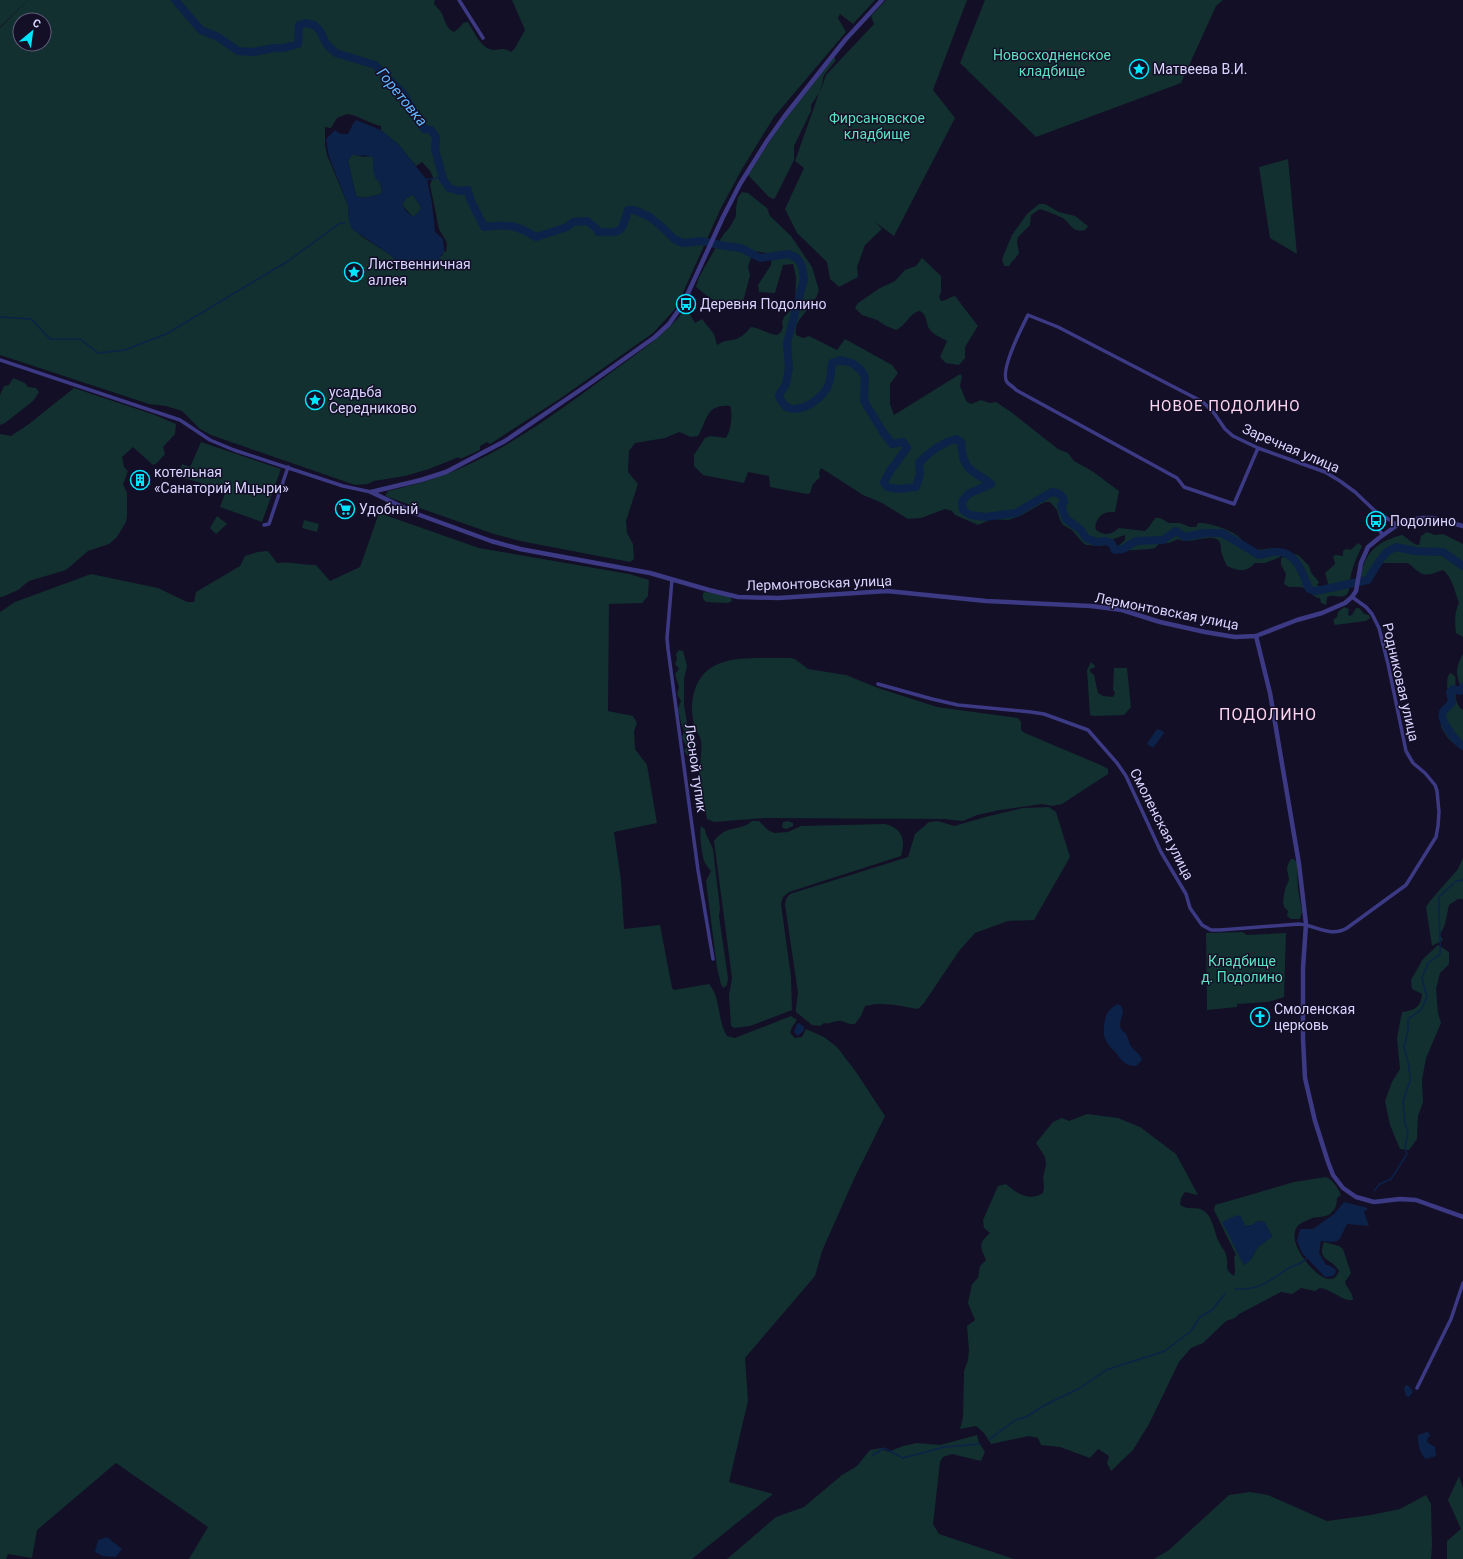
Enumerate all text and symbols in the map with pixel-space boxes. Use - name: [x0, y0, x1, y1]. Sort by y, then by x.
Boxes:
- north arrow: [12, 12, 52, 52]
- text: С: [30, 16, 43, 31]
- park label: Новосходненское кладбище: [993, 47, 1111, 79]
- place icon: Матвеева В.И.: [1128, 58, 1150, 80]
- place label: Матвеева В.И.: [1153, 61, 1248, 77]
- water label: Горетовка: [373, 64, 431, 130]
- park label: Фирсановское кладбище: [829, 110, 925, 142]
- place label: Лиственничная аллея: [368, 256, 471, 288]
- place icon: Лиственничная аллея: [343, 261, 365, 283]
- bus stop icon: Деревня Подолино: [675, 293, 697, 315]
- place label: Деревня Подолино: [700, 296, 827, 312]
- place label: усадьба Середниково: [329, 384, 417, 416]
- place icon: усадьба Середниково: [304, 389, 326, 411]
- district label: НОВОЕ ПОДОЛИНО: [1149, 397, 1301, 415]
- street label: Заречная улица: [1240, 420, 1342, 476]
- place label: котельная «Санаторий Мцыри»: [154, 464, 289, 496]
- building icon: котельная «Санаторий Мцыри»: [129, 469, 151, 491]
- supermarket icon: Удобный: [334, 498, 356, 520]
- place label: Удобный: [359, 501, 418, 517]
- bus stop icon: Подолино: [1365, 510, 1387, 532]
- place label: Подолино: [1390, 513, 1456, 529]
- street label: Лермонтовская улица: [746, 572, 892, 594]
- street label: Лермонтовская улица: [1094, 589, 1240, 633]
- street label: Родниковая улица: [1380, 621, 1422, 743]
- district label: ПОДОЛИНО: [1219, 705, 1317, 724]
- street label: Лесной тупик: [682, 723, 710, 814]
- street label: Смоленская улица: [1127, 766, 1197, 882]
- park label: Кладбище д. Подолино: [1201, 953, 1283, 985]
- place label: Смоленская церковь: [1274, 1001, 1355, 1033]
- church icon: Смоленская церковь: [1249, 1006, 1271, 1028]

